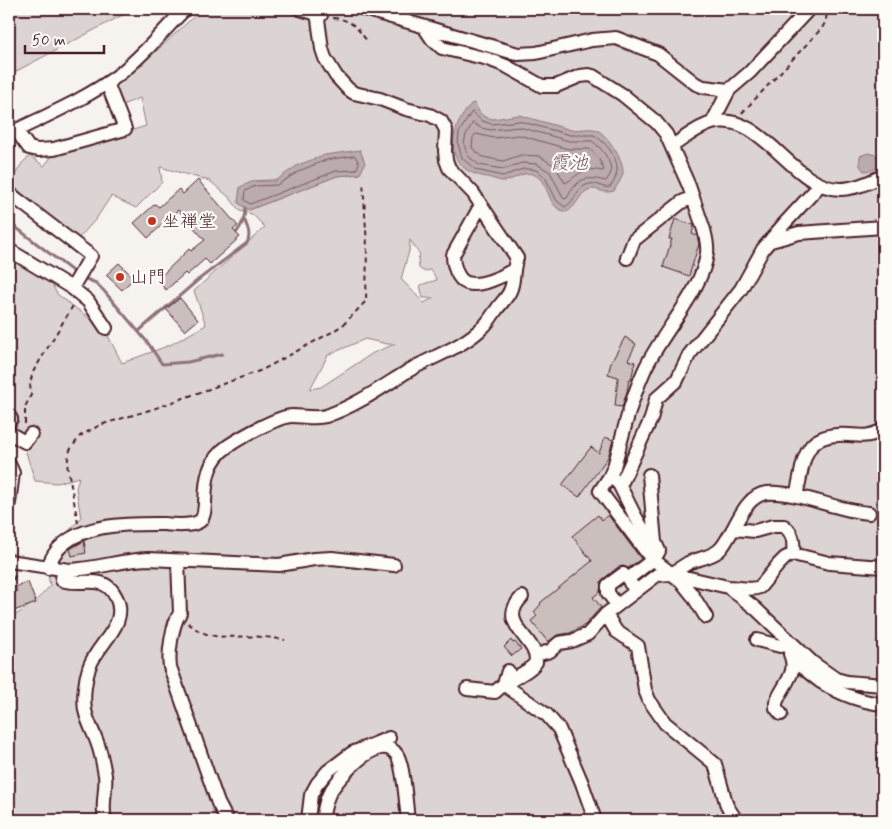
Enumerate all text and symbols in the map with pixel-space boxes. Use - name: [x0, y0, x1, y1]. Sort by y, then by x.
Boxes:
- scale bar: [25, 22, 104, 54]
- text: 50 m: [32, 31, 66, 51]
- water label: 霞池: [550, 151, 589, 176]
- place label: 坐禅堂: [162, 210, 216, 234]
- marker: 坐禅堂: [146, 215, 158, 227]
- place label: 山門: [130, 266, 166, 290]
- marker: 山門: [114, 271, 126, 283]

